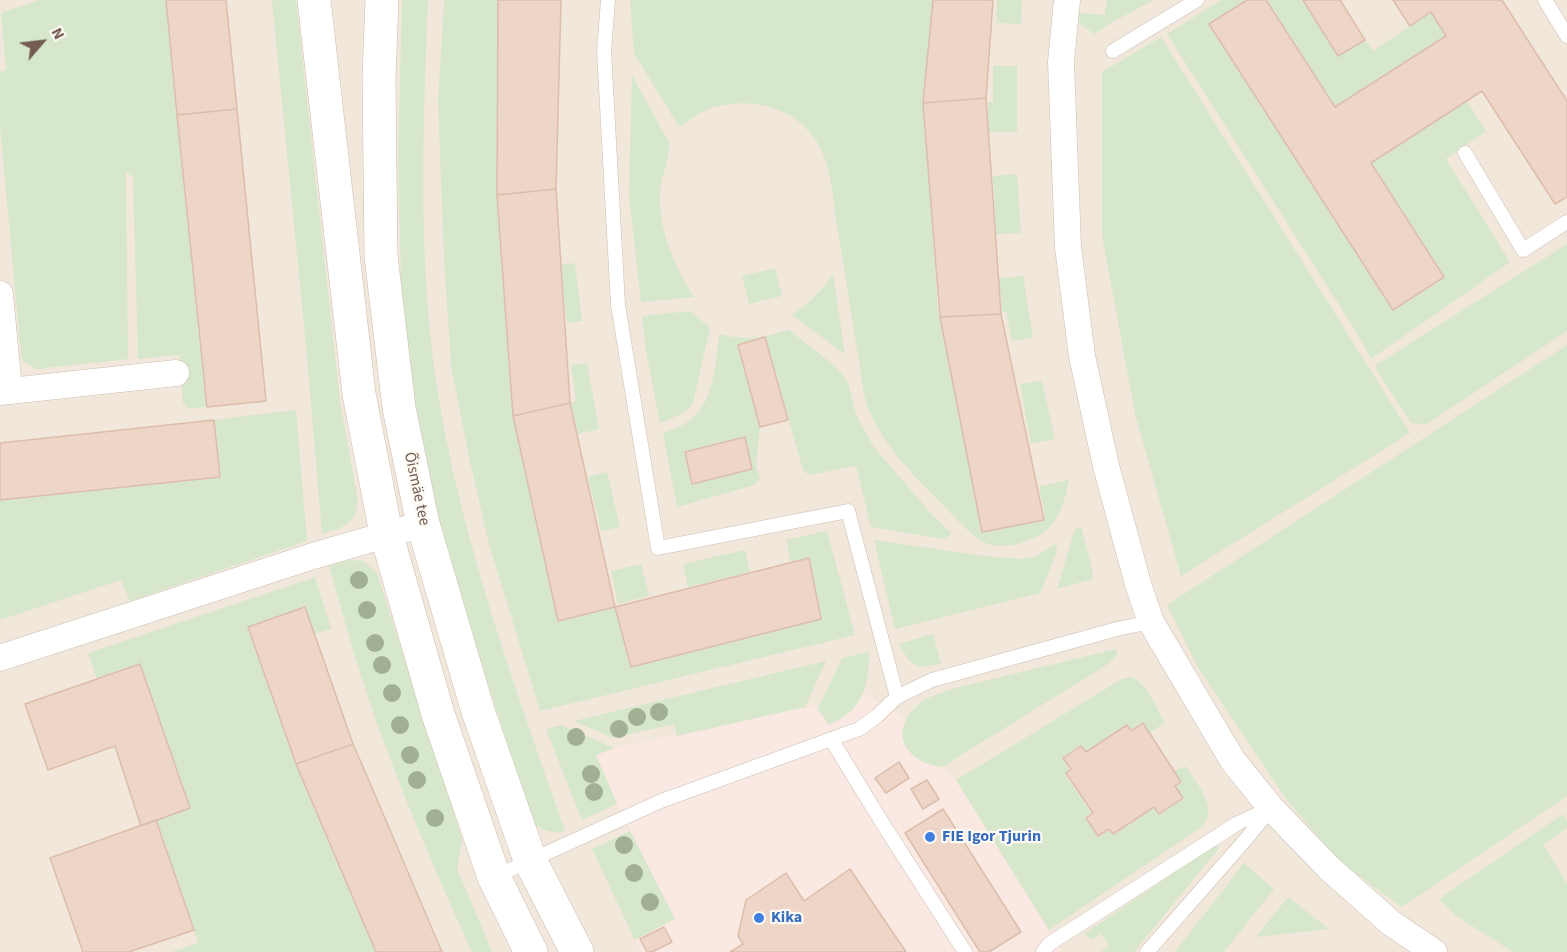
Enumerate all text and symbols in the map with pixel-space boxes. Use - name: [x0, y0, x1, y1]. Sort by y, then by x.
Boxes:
- north arrow: [12, 12, 72, 72]
- text: N: [46, 24, 70, 43]
- street label: Õismäe tee: [399, 450, 433, 528]
- place label: FIE Igor Tjurin: [942, 827, 1041, 847]
- marker: FIE Igor Tjurin: [923, 830, 937, 844]
- place label: Kika: [771, 908, 802, 928]
- marker: Kika: [752, 911, 766, 925]

